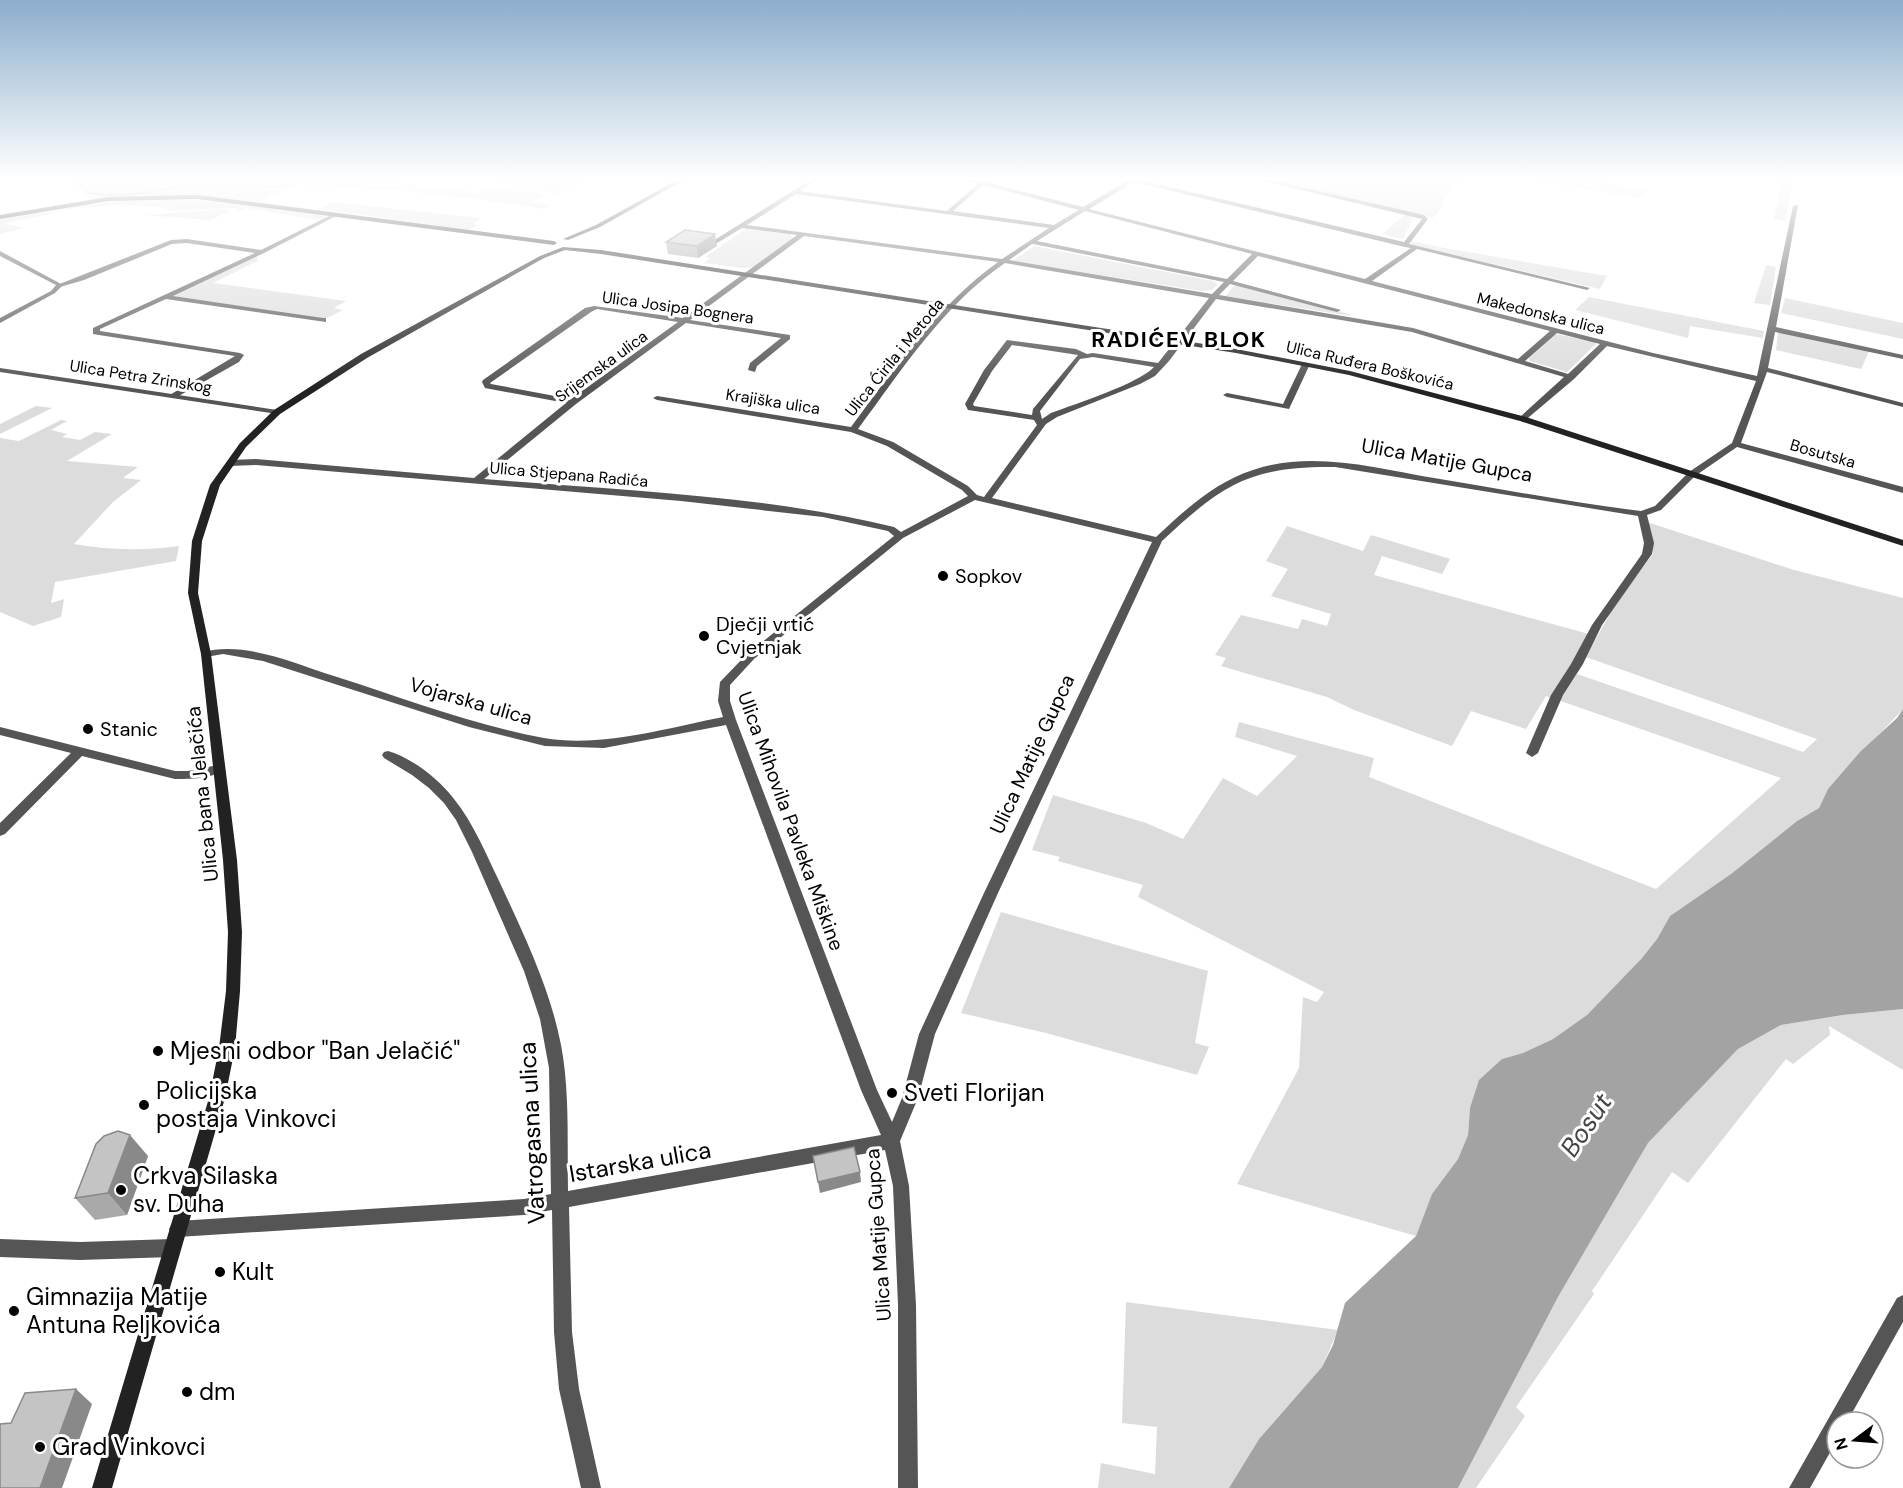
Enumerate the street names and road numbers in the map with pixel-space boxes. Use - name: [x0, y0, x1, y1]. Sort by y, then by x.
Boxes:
- street label: Ulica Josipa Bognera: [601, 286, 755, 329]
- street label: Makedonska ulica: [1475, 287, 1607, 340]
- street label: Ulica Ćirila i Metoda: [840, 294, 949, 421]
- street label: Srijemska ulica: [551, 326, 652, 407]
- street label: Ulica Ruđera Boškovića: [1284, 336, 1456, 395]
- street label: Ulica Petra Zrinskog: [68, 355, 214, 398]
- street label: Krajiška ulica: [724, 384, 822, 419]
- street label: Ulica Matije Gupca: [1360, 432, 1534, 488]
- street label: Bosutska: [1788, 434, 1858, 473]
- street label: Ulica Stjepana Radića: [489, 457, 649, 492]
- street label: Ulica Matije Gupca: [984, 670, 1080, 838]
- street label: Vojarska ulica: [407, 671, 535, 731]
- street label: Ulica Mihovila Pavleka Miškine: [732, 688, 850, 954]
- street label: Ulica bana Jelačića: [180, 705, 224, 883]
- street label: Vatrogasna ulica: [511, 1041, 552, 1225]
- street label: Istarska ulica: [567, 1134, 713, 1189]
- street label: Ulica Matije Gupca: [859, 1148, 897, 1322]

